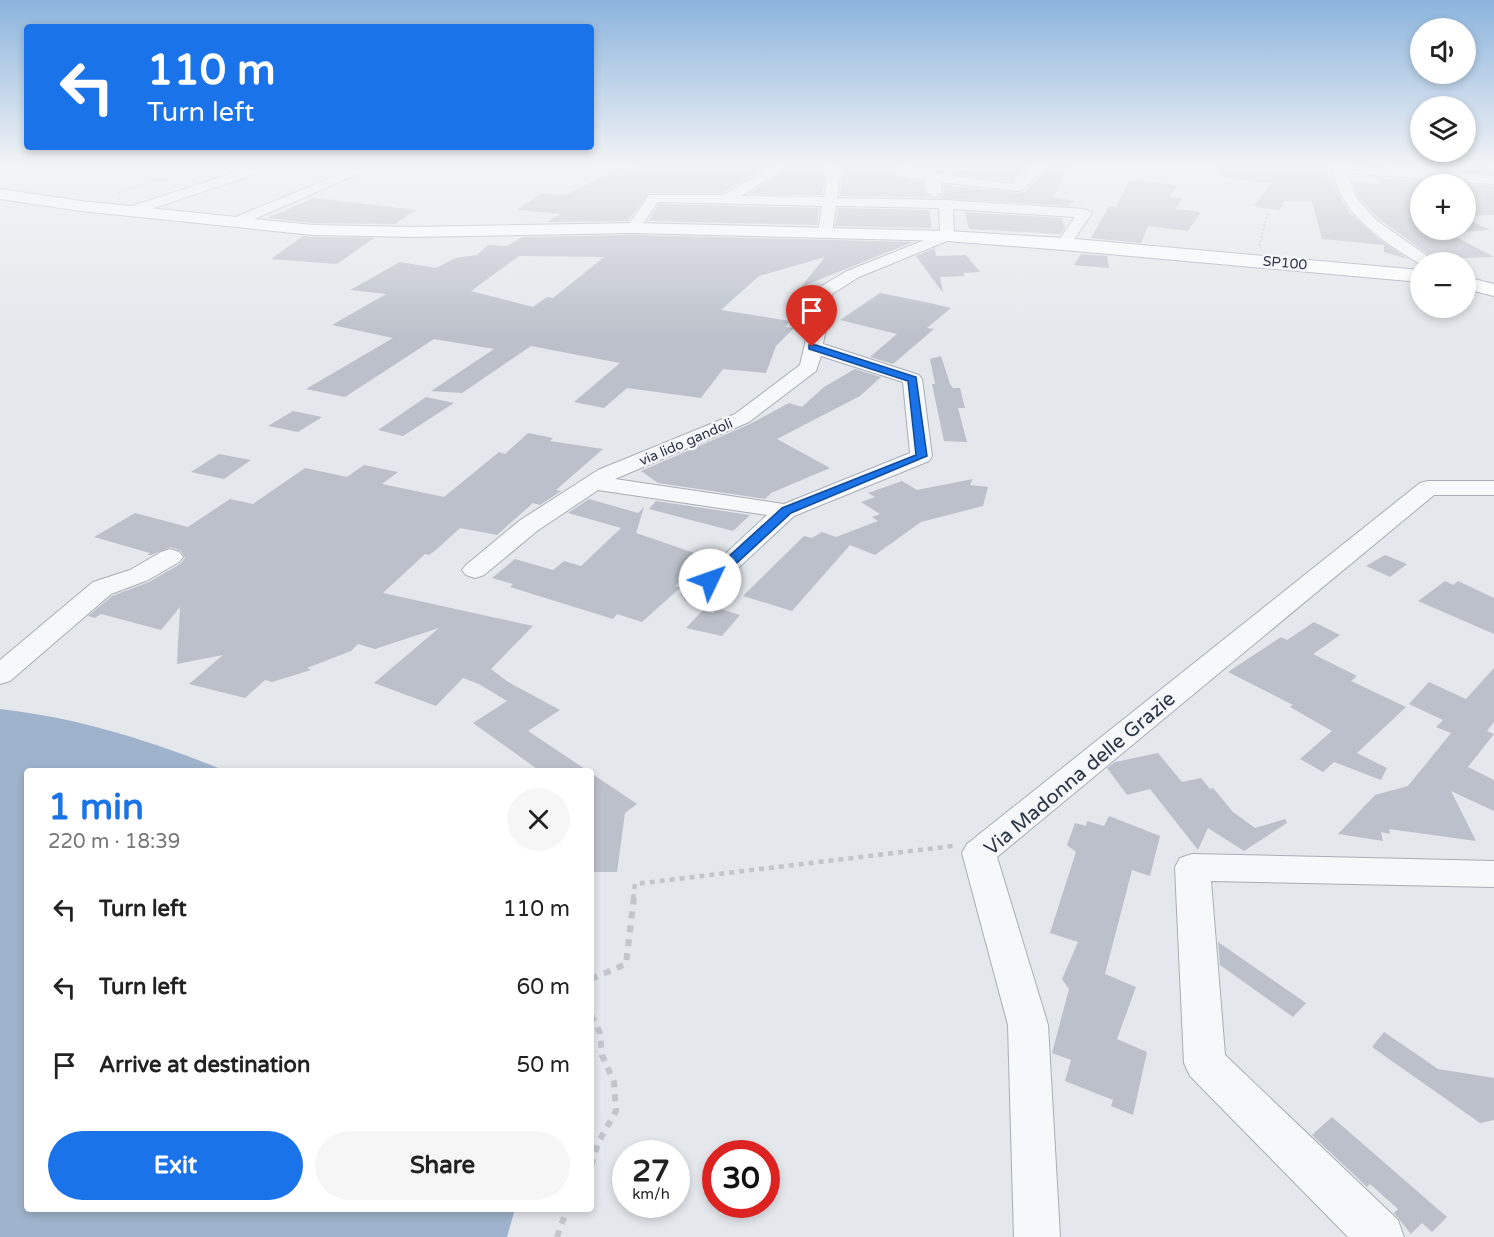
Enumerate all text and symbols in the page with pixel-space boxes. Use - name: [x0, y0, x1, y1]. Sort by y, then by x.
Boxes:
- map controls: [1410, 18, 1476, 318]
- button: sound: [1410, 18, 1476, 84]
- text: 110 m: [147, 45, 276, 96]
- icon: left: [48, 48, 126, 126]
- text: Turn left: [147, 96, 254, 129]
- button: layers: [1410, 96, 1476, 162]
- button: +: [1410, 174, 1476, 240]
- button: −: [1410, 252, 1476, 318]
- street label: SP100: [1262, 253, 1308, 273]
- pin: [786, 285, 837, 347]
- icon: arrive: [795, 294, 828, 327]
- street label: via lido gandoli: [637, 415, 735, 469]
- position arrow: [678, 548, 742, 612]
- street label: Via Madonna delle Grazie: [980, 687, 1180, 861]
- text: 1 min: [48, 786, 144, 829]
- button: close: [507, 788, 570, 851]
- text: 220 m · 18:39: [48, 830, 180, 854]
- icon: left: [48, 893, 81, 926]
- text: Turn left: [99, 896, 187, 922]
- text: 110 m: [503, 896, 570, 922]
- icon: left: [48, 971, 81, 1004]
- text: Turn left: [99, 974, 187, 1000]
- text: 60 m: [516, 974, 570, 1000]
- icon: arrive: [48, 1049, 81, 1082]
- text: Arrive at destination: [99, 1052, 310, 1078]
- text: 50 m: [516, 1052, 570, 1078]
- button: Exit: [48, 1131, 303, 1200]
- button: Share: [315, 1131, 570, 1200]
- speed limit sign: 30: [702, 1140, 780, 1218]
- text: 27: [632, 1153, 670, 1190]
- text: km/h: [632, 1185, 670, 1203]

